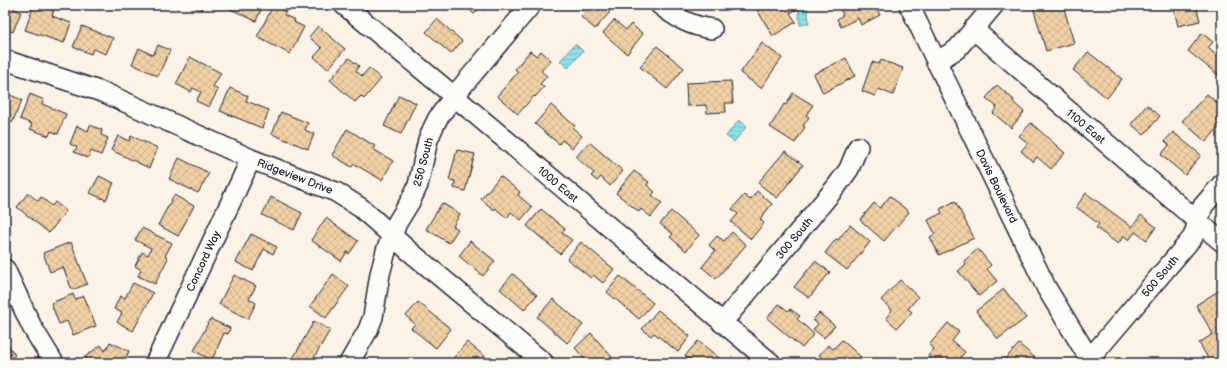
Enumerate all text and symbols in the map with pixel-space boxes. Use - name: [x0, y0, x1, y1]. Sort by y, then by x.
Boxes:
- street label: 1100 East: [1064, 106, 1108, 147]
- street label: 250 South: [411, 136, 436, 188]
- street label: Davis Boulevard: [973, 147, 1020, 225]
- street label: Ridgeview Drive: [255, 156, 335, 197]
- street label: 1000 East: [535, 164, 581, 205]
- street label: 300 South: [773, 215, 816, 262]
- street label: Concord Way: [184, 229, 223, 294]
- street label: 500 South: [1139, 253, 1182, 300]

